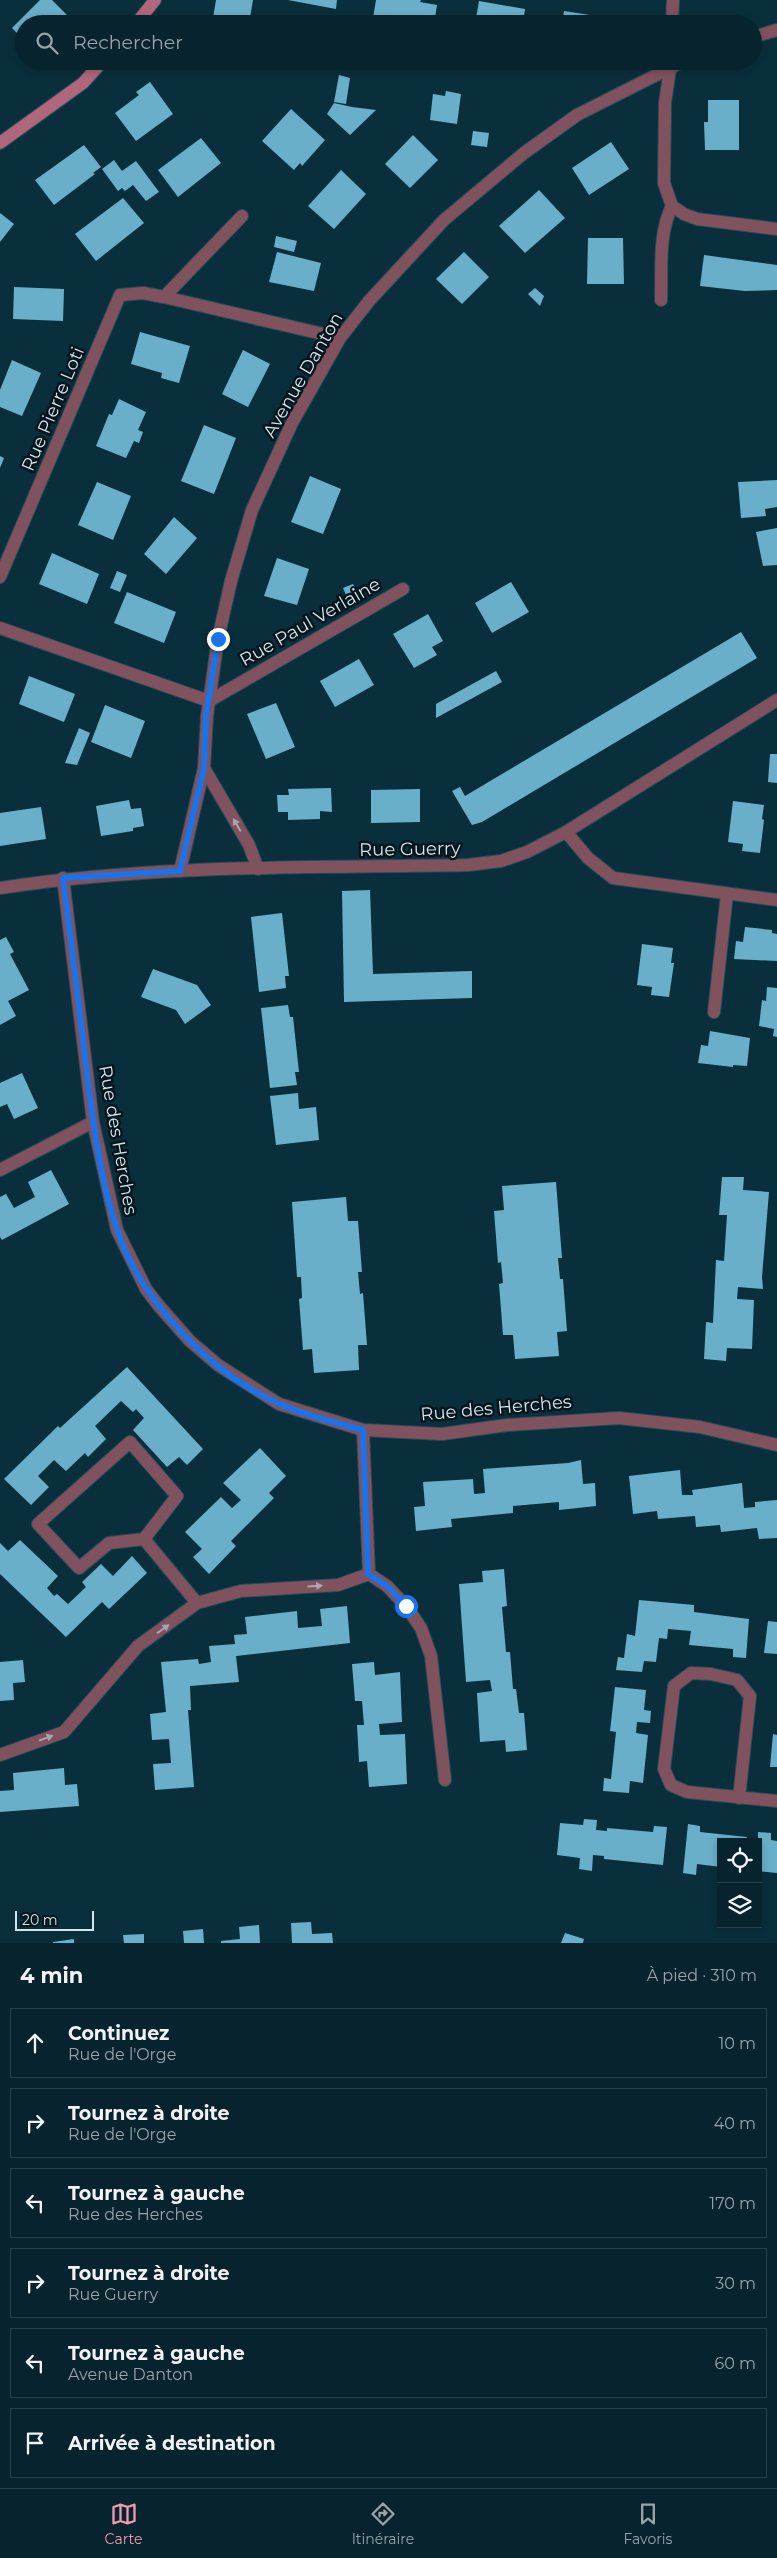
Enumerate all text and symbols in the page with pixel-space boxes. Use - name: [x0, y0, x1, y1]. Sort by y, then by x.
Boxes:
- search box: [15, 15, 762, 70]
- icon: search: [33, 29, 61, 57]
- text: Rechercher: [73, 31, 183, 54]
- street label: Avenue Danton: [258, 309, 348, 441]
- street label: Rue Pierre Loti: [17, 344, 89, 474]
- street label: Rue Paul Verlaine: [236, 573, 384, 671]
- route end: [207, 628, 230, 651]
- one-way arrow: [233, 818, 241, 833]
- street label: Rue Guerry: [359, 837, 461, 861]
- street label: Rue des Herches: [94, 1063, 142, 1217]
- street label: Rue des Herches: [420, 1390, 573, 1426]
- one-way arrow: [307, 1582, 323, 1590]
- route start: [395, 1595, 418, 1618]
- one-way arrow: [156, 1624, 169, 1634]
- one-way arrow: [39, 1734, 54, 1742]
- map controls: [717, 1838, 762, 1928]
- button: locate: [717, 1838, 762, 1883]
- button: layers: [717, 1883, 762, 1928]
- scale bar: [15, 1908, 94, 1931]
- text: 20 m: [22, 1911, 58, 1929]
- text: 4 min: [20, 1963, 83, 1988]
- text: À pied · 310 m: [647, 1966, 757, 1985]
- text: Continuez: [68, 2022, 169, 2045]
- icon: ahead: [21, 2029, 49, 2057]
- text: 10 m: [718, 2034, 756, 2053]
- text: Rue de l'Orge: [68, 2045, 176, 2064]
- text: Tournez à droite: [68, 2102, 229, 2125]
- icon: right: [21, 2109, 49, 2137]
- text: 40 m: [714, 2114, 756, 2133]
- text: Rue de l'Orge: [68, 2125, 176, 2144]
- text: Tournez à gauche: [68, 2182, 245, 2205]
- icon: left: [21, 2189, 49, 2217]
- text: 170 m: [709, 2194, 756, 2213]
- text: Rue des Herches: [68, 2205, 203, 2224]
- text: Tournez à droite: [68, 2262, 229, 2285]
- icon: right: [21, 2269, 49, 2297]
- text: 30 m: [715, 2274, 756, 2293]
- text: Rue Guerry: [68, 2285, 158, 2304]
- text: Tournez à gauche: [68, 2342, 245, 2365]
- icon: left: [21, 2349, 49, 2377]
- text: 60 m: [714, 2354, 756, 2373]
- text: Avenue Danton: [68, 2365, 193, 2384]
- icon: arrive: [21, 2429, 49, 2457]
- text: Arrivée à destination: [68, 2432, 276, 2455]
- tab: Carte: [105, 2500, 142, 2548]
- tab: Itinéraire: [352, 2500, 414, 2548]
- tab: Favoris: [623, 2500, 672, 2548]

